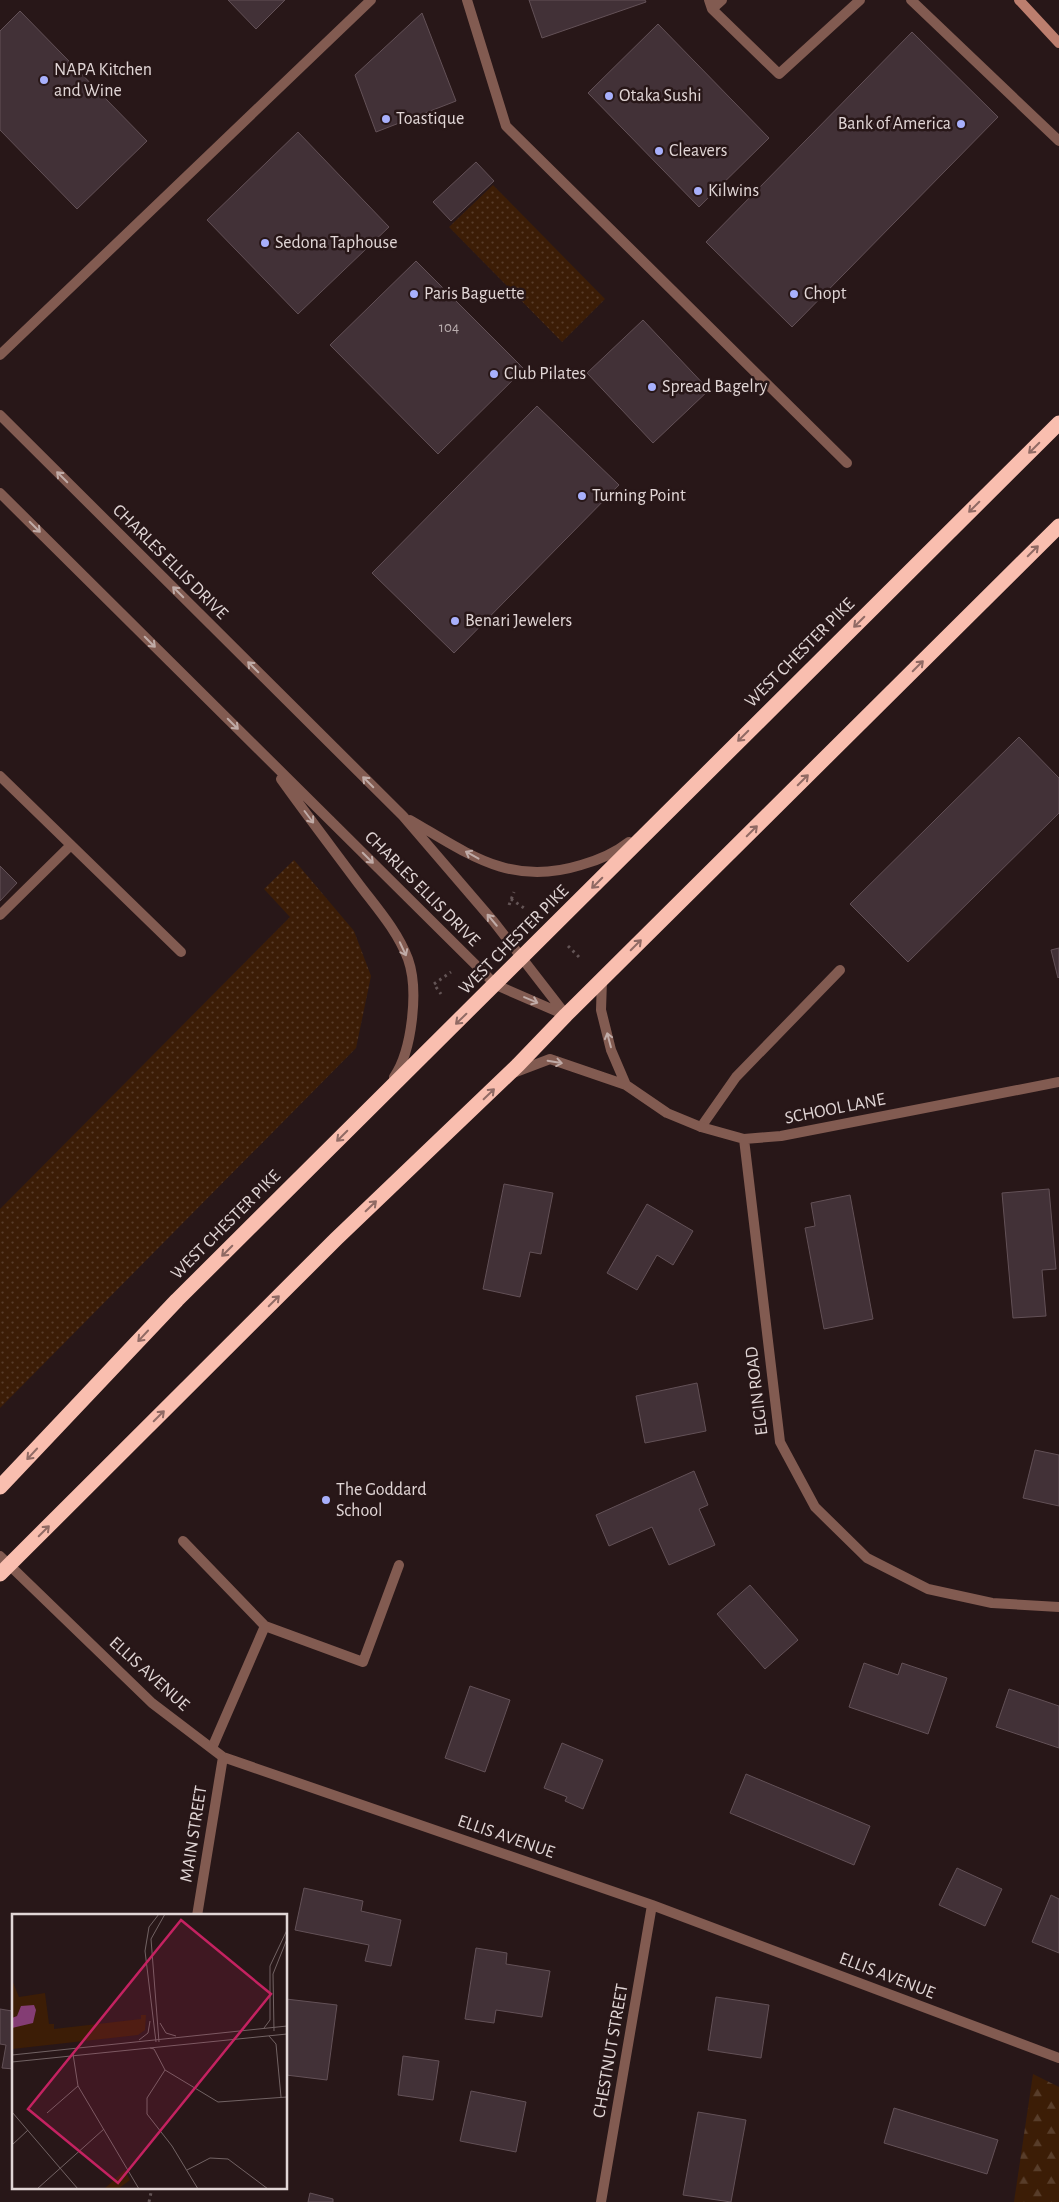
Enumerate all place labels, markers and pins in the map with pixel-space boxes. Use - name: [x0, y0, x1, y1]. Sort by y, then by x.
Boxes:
- place label: NAPA Kitchen and Wine: [54, 61, 152, 100]
- marker: NAPA Kitchen and Wine: [38, 74, 50, 86]
- place label: Otaka Sushi: [619, 87, 702, 105]
- marker: Otaka Sushi: [603, 90, 615, 102]
- place label: Toastique: [396, 110, 464, 128]
- marker: Toastique: [380, 113, 392, 125]
- place label: Bank of America: [838, 115, 951, 133]
- marker: Bank of America: [955, 118, 967, 130]
- place label: Cleavers: [669, 142, 727, 160]
- marker: Cleavers: [653, 145, 665, 157]
- place label: Kilwins: [708, 182, 759, 200]
- marker: Kilwins: [692, 185, 704, 197]
- place label: Sedona Taphouse: [275, 234, 397, 252]
- marker: Sedona Taphouse: [259, 237, 271, 249]
- place label: Paris Baguette: [424, 285, 525, 303]
- place label: Chopt: [804, 285, 847, 303]
- marker: Paris Baguette: [408, 288, 420, 300]
- marker: Chopt: [788, 288, 800, 300]
- place label: Club Pilates: [504, 365, 586, 383]
- marker: Club Pilates: [488, 368, 500, 380]
- place label: Spread Bagelry: [662, 378, 768, 396]
- marker: Spread Bagelry: [646, 381, 658, 393]
- place label: Turning Point: [592, 487, 686, 505]
- marker: Turning Point: [576, 490, 588, 502]
- place label: Benari Jewelers: [465, 612, 572, 630]
- marker: Benari Jewelers: [449, 615, 461, 627]
- place label: The Goddard School: [336, 1481, 426, 1520]
- marker: The Goddard School: [320, 1494, 332, 1506]

